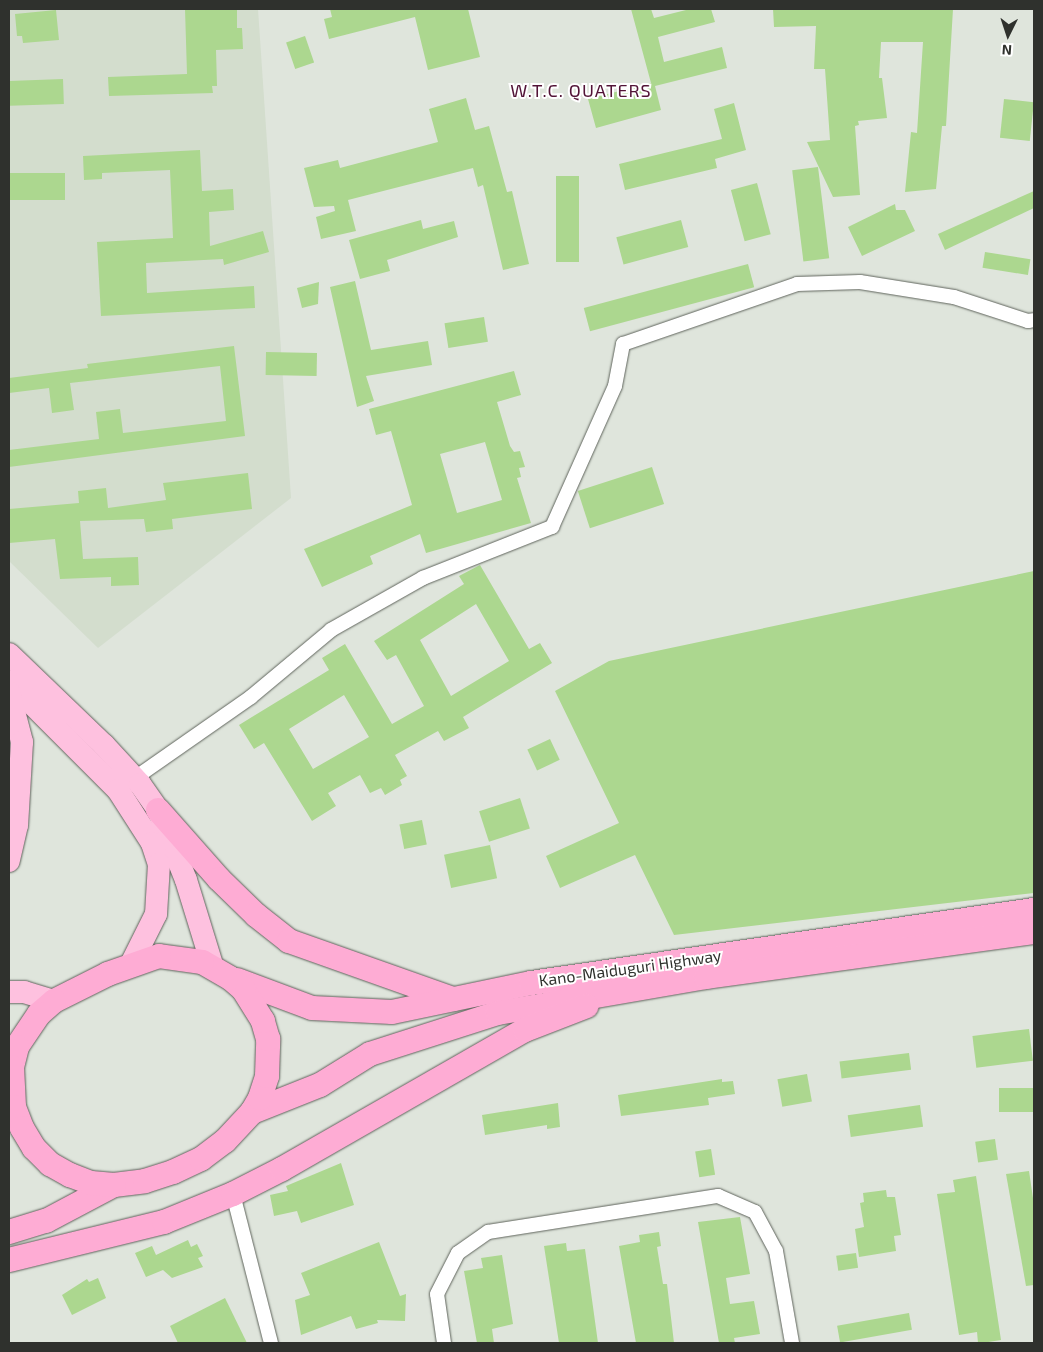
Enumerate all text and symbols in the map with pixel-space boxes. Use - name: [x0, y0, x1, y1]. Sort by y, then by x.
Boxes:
- north arrow: [983, 10, 1033, 60]
- text: N: [1001, 42, 1013, 59]
- district label: W.T.C. QUATERS: [509, 79, 653, 101]
- street label: Kano-Maiduguri Highway: [537, 946, 723, 990]

